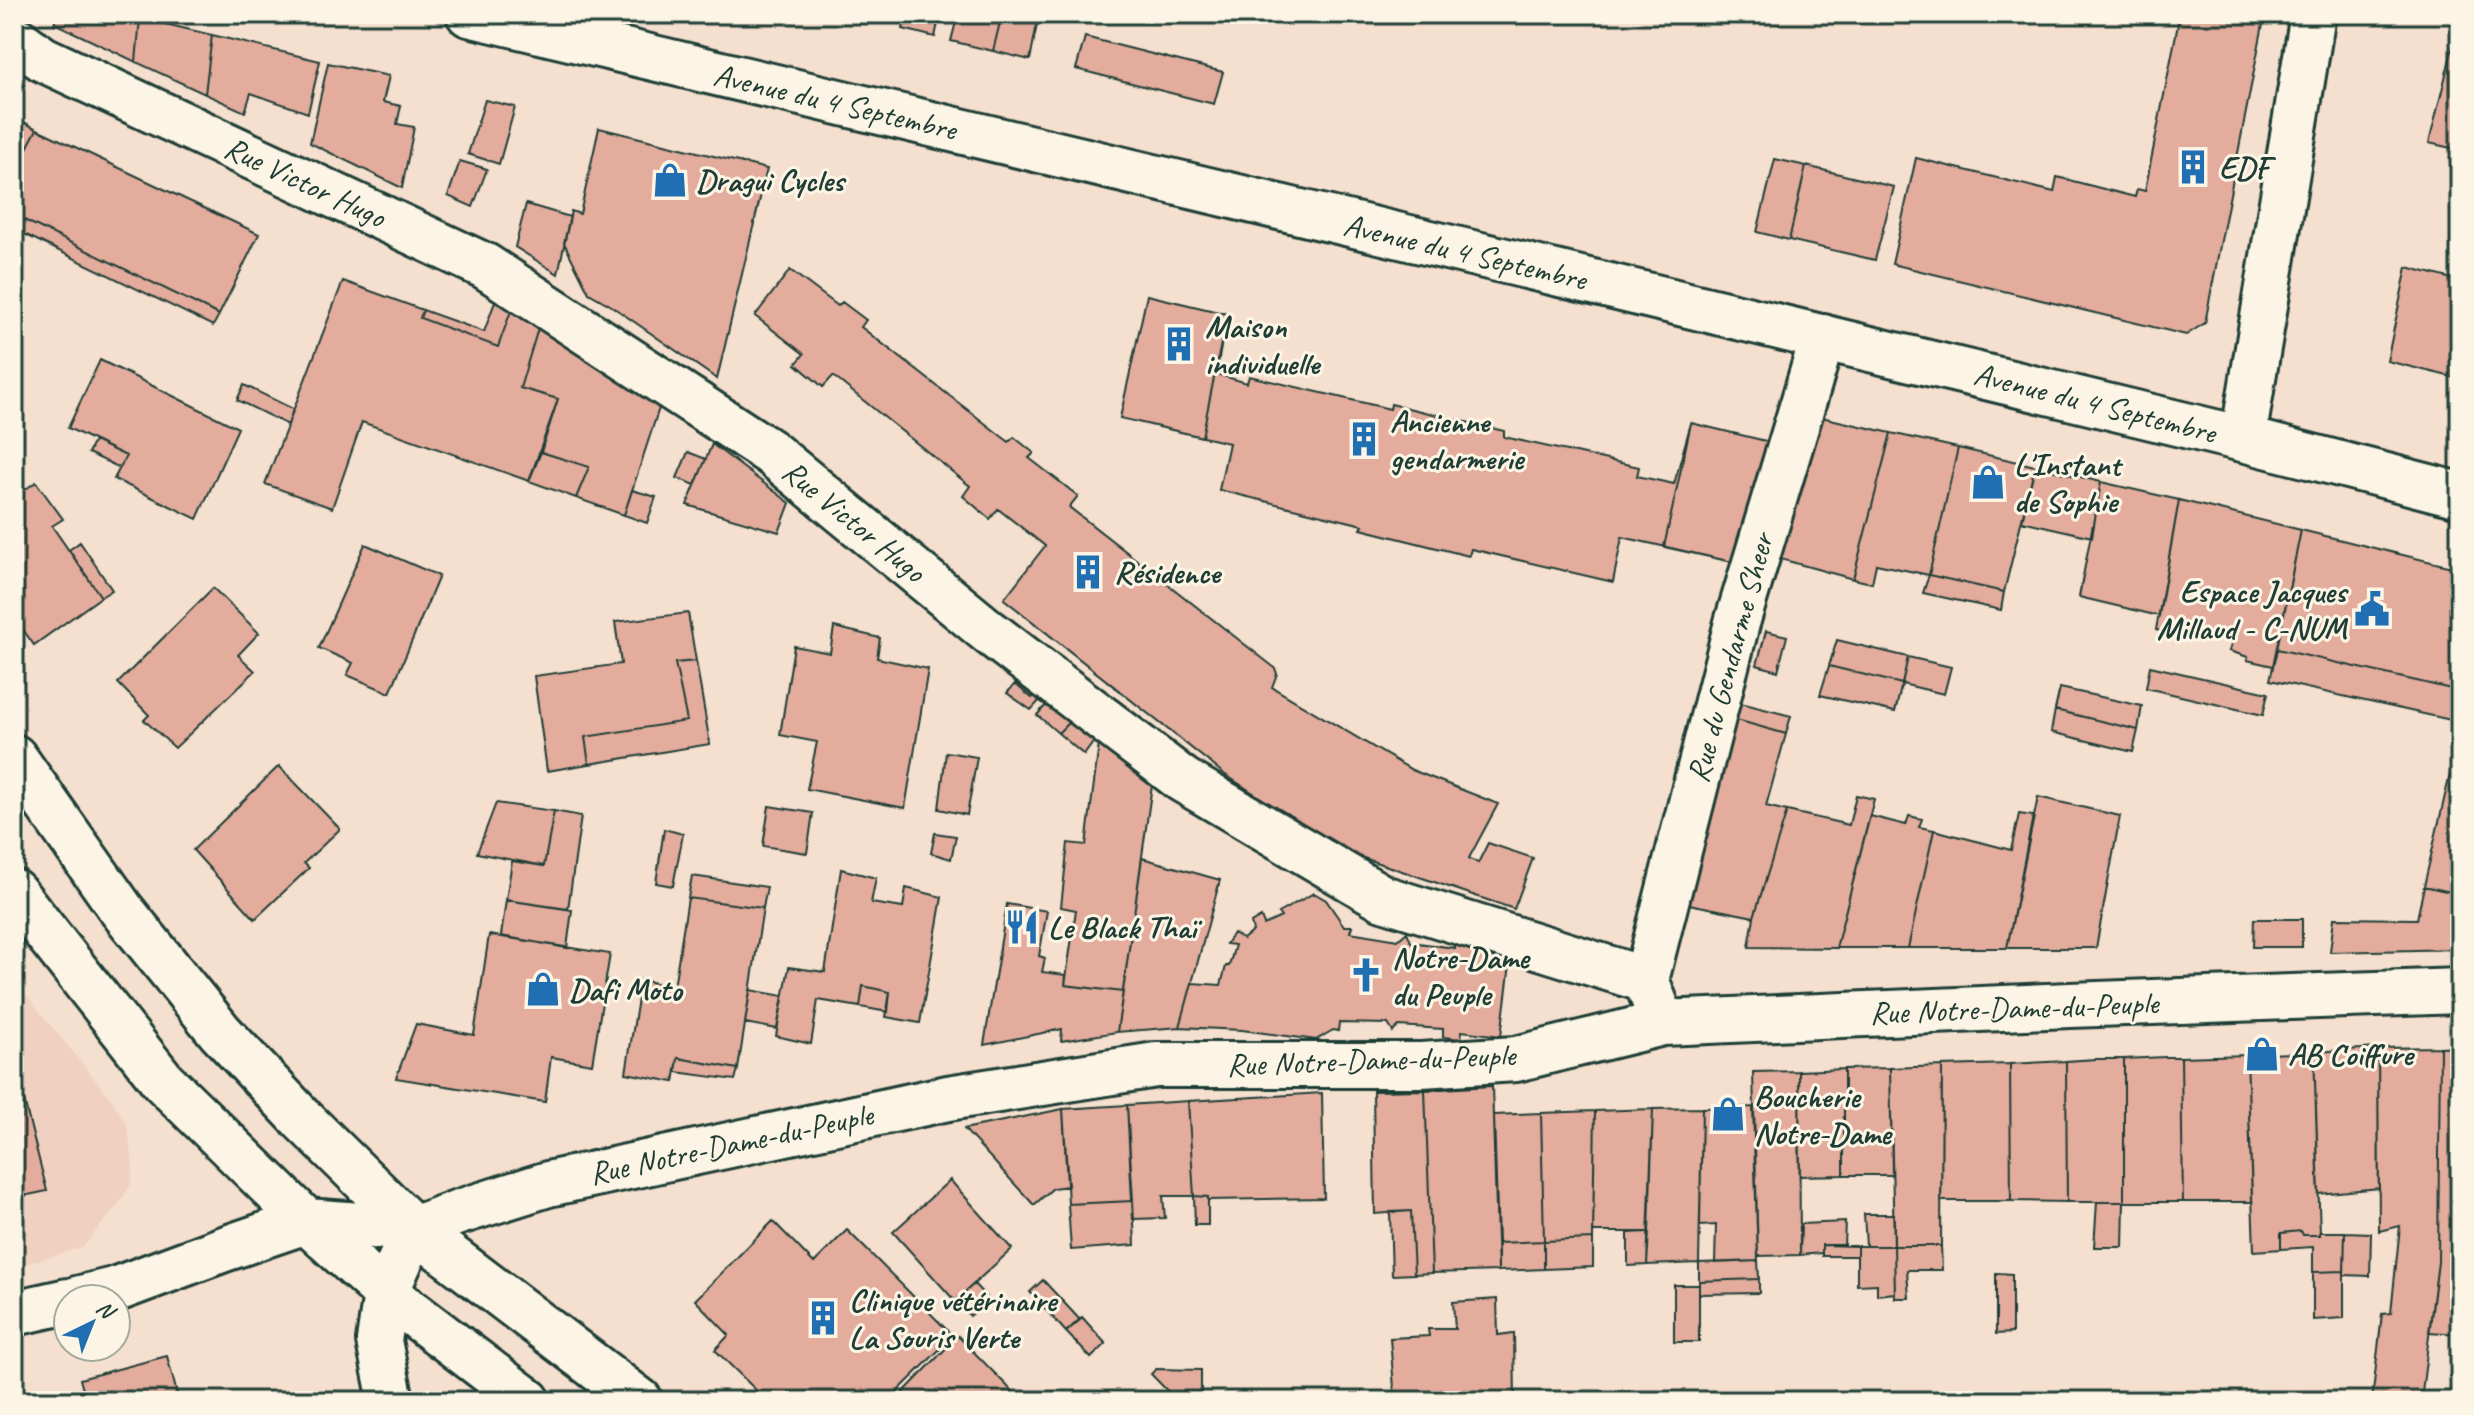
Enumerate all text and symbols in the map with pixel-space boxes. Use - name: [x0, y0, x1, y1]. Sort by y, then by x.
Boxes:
- street label: Avenue du 4 Septembre: [710, 54, 963, 150]
- street label: Rue Victor Hugo: [218, 127, 394, 238]
- place label: EDF: [2219, 147, 2276, 188]
- building icon: EDF: [2174, 148, 2212, 186]
- place label: Dragui Cycles: [696, 160, 846, 201]
- shop icon: Dragui Cycles: [651, 161, 689, 199]
- street label: Avenue du 4 Septembre: [1340, 204, 1593, 300]
- place label: Maison individuelle: [1205, 306, 1321, 384]
- building icon: Maison individuelle: [1160, 325, 1198, 363]
- street label: Avenue du 4 Septembre: [1970, 353, 2223, 453]
- place label: Ancienne gendarmerie: [1390, 401, 1526, 479]
- building icon: Ancienne gendarmerie: [1345, 420, 1383, 458]
- place label: L'Instant de Sophie: [2014, 444, 2124, 522]
- street label: Rue Victor Hugo: [774, 451, 935, 592]
- shop icon: L'Instant de Sophie: [1969, 463, 2007, 501]
- street label: Rue du Gendarme Sheer: [1677, 526, 1784, 787]
- place label: Résidence: [1114, 552, 1222, 593]
- building icon: Résidence: [1069, 553, 1107, 591]
- place label: Espace Jacques Millaud - C-NUM: [2157, 571, 2349, 649]
- public building icon: Espace Jacques Millaud - C-NUM: [2353, 590, 2391, 628]
- place label: Le Black Thaï: [1048, 907, 1203, 948]
- restaurant icon: Le Black Thaï: [1003, 908, 1041, 946]
- place label: Notre-Dame du Peuple: [1392, 937, 1531, 1015]
- church icon: Notre-Dame du Peuple: [1347, 956, 1385, 994]
- place label: Dafi Moto: [569, 969, 684, 1010]
- shop icon: Dafi Moto: [524, 970, 562, 1008]
- street label: Rue Notre-Dame-du-Peuple: [1869, 982, 2162, 1034]
- street label: Rue Notre-Dame-du-Peuple: [1226, 1034, 1519, 1086]
- place label: AB Coiffure: [2288, 1034, 2416, 1075]
- shop icon: AB Coiffure: [2243, 1035, 2281, 1073]
- place label: Boucherie Notre-Dame: [1754, 1076, 1893, 1154]
- street label: Rue Notre-Dame-du-Peuple: [586, 1093, 879, 1194]
- shop icon: Boucherie Notre-Dame: [1709, 1095, 1747, 1133]
- place label: Clinique vétérinaire La Souris Verte: [849, 1280, 1059, 1358]
- north arrow: [52, 1283, 132, 1363]
- text: N: [90, 1294, 122, 1326]
- building icon: Clinique vétérinaire La Souris Verte: [804, 1299, 842, 1337]

